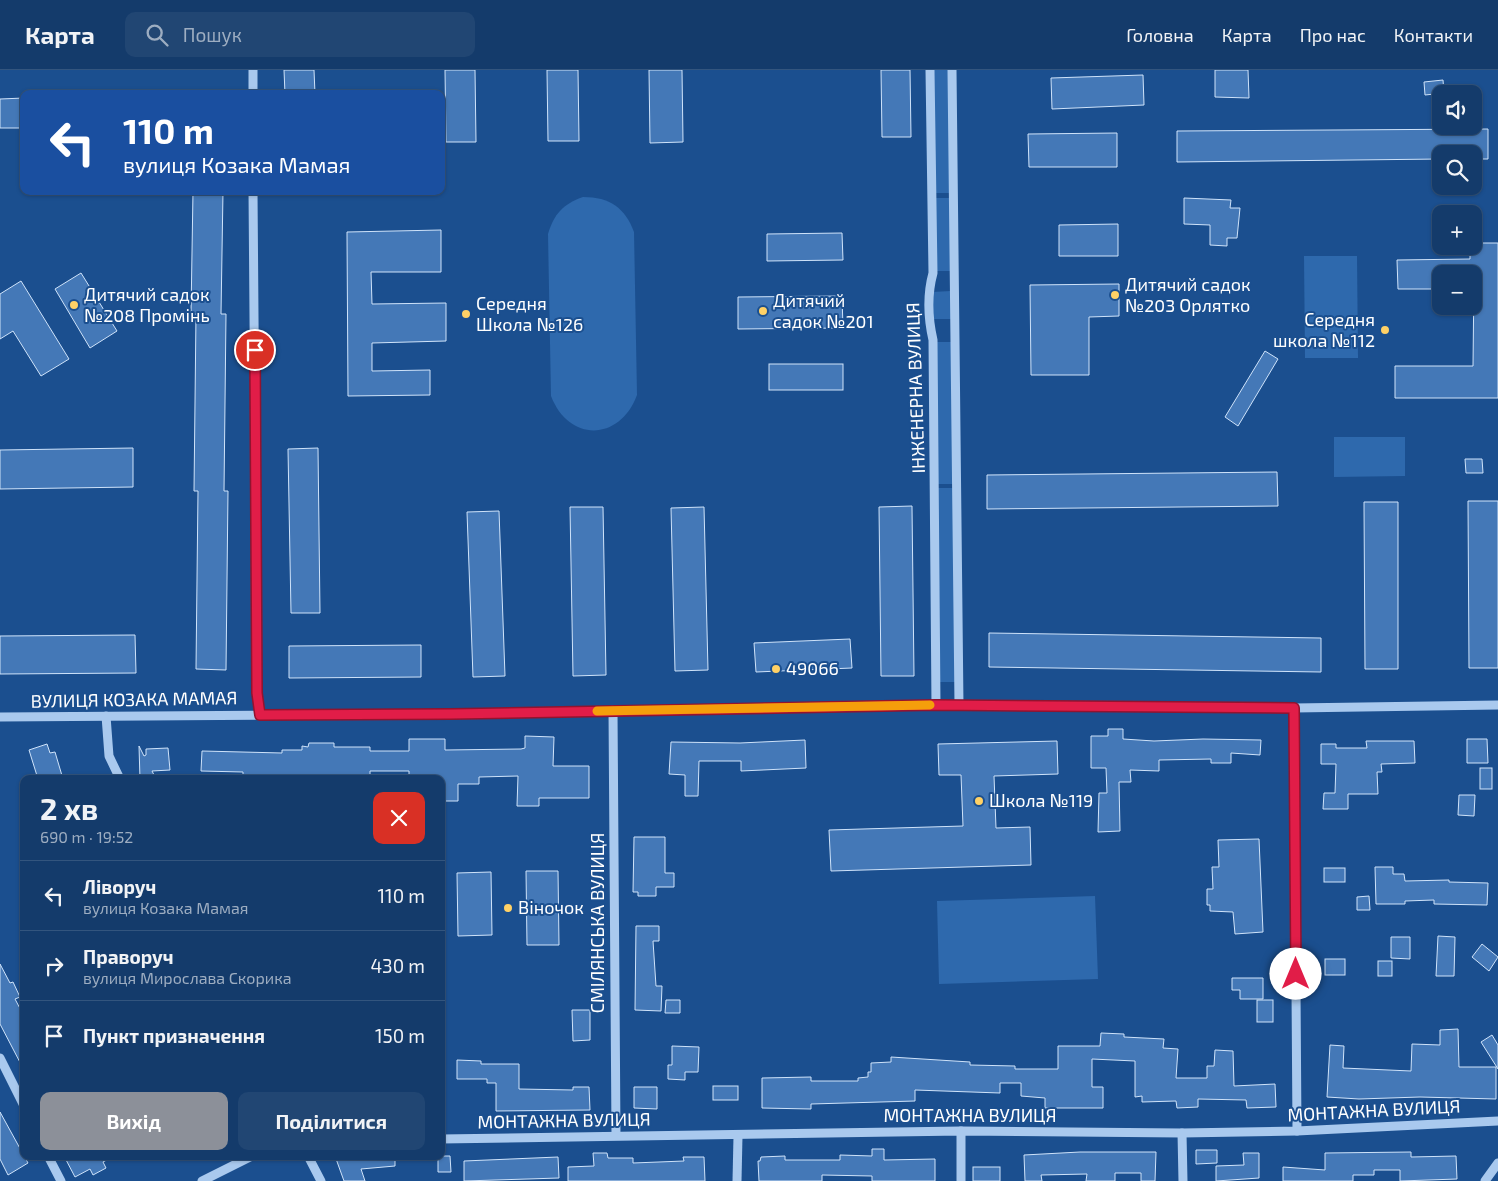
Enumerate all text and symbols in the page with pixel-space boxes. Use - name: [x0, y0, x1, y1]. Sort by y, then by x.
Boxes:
- search box: [125, 12, 475, 57]
- text: Карта: [25, 20, 95, 49]
- icon: search: [143, 21, 171, 49]
- text: Пошук: [183, 23, 242, 46]
- text: Головна: [1126, 24, 1194, 46]
- text: Карта: [1222, 24, 1272, 46]
- text: Про нас: [1300, 24, 1366, 46]
- text: Контакти: [1394, 24, 1473, 46]
- map controls: [1432, 85, 1482, 315]
- button: sound: [1432, 85, 1482, 135]
- text: 110 m: [123, 109, 214, 151]
- icon: left: [40, 110, 105, 175]
- button: search: [1432, 145, 1482, 195]
- text: вулиця Козака Мамая: [123, 151, 351, 177]
- button: +: [1432, 205, 1482, 255]
- button: −: [1432, 265, 1482, 315]
- place label: Дитячий садок №203 Орлятко: [1125, 273, 1251, 316]
- place label: Дитячий садок №208 Промінь: [84, 283, 210, 326]
- place label: Дитячий садок №201: [773, 289, 874, 332]
- marker: Дитячий садок №203 Орлятко: [1109, 289, 1121, 301]
- place label: Середня Школа №126: [476, 292, 583, 335]
- marker: Дитячий садок №208 Промінь: [68, 299, 80, 311]
- street label: ІНЖЕНЕРНА ВУЛИЦЯ: [901, 302, 929, 474]
- marker: Дитячий садок №201: [757, 305, 769, 317]
- marker: Середня Школа №126: [460, 308, 472, 320]
- place label: Середня школа №112: [1273, 308, 1375, 351]
- marker: Середня школа №112: [1379, 324, 1391, 336]
- pin: [234, 329, 276, 371]
- icon: arrive: [241, 336, 269, 364]
- place label: 49066: [786, 657, 839, 679]
- marker: 49066: [770, 663, 782, 675]
- street label: ВУЛИЦЯ КОЗАКА МАМАЯ: [30, 686, 238, 712]
- place label: Школа №119: [989, 789, 1093, 811]
- text: 2 хв: [40, 790, 98, 826]
- button: close: [373, 792, 425, 844]
- marker: Школа №119: [973, 795, 985, 807]
- text: 690 m · 19:52: [40, 827, 133, 846]
- street label: СМІЛЯНСЬКА ВУЛИЦЯ: [586, 833, 608, 1013]
- text: Ліворуч: [83, 875, 156, 898]
- icon: left: [40, 882, 68, 910]
- text: 110 m: [378, 884, 425, 907]
- place label: Віночок: [518, 896, 584, 918]
- text: вулиця Козака Мамая: [83, 898, 249, 917]
- marker: Віночок: [502, 902, 514, 914]
- text: Праворуч: [83, 945, 174, 968]
- position arrow: [1269, 947, 1321, 999]
- icon: right: [40, 952, 68, 980]
- text: 430 m: [370, 954, 425, 977]
- text: вулиця Мирослава Скорика: [83, 968, 292, 987]
- icon: arrive: [40, 1022, 68, 1050]
- text: Пункт призначення: [83, 1024, 265, 1047]
- text: 150 m: [375, 1024, 425, 1047]
- button: Вихід: [40, 1092, 228, 1150]
- button: Поділитися: [238, 1092, 425, 1150]
- street label: МОНТАЖНА ВУЛИЦЯ: [1287, 1094, 1461, 1126]
- street label: МОНТАЖНА ВУЛИЦЯ: [883, 1104, 1057, 1126]
- street label: МОНТАЖНА ВУЛИЦЯ: [477, 1107, 651, 1133]

